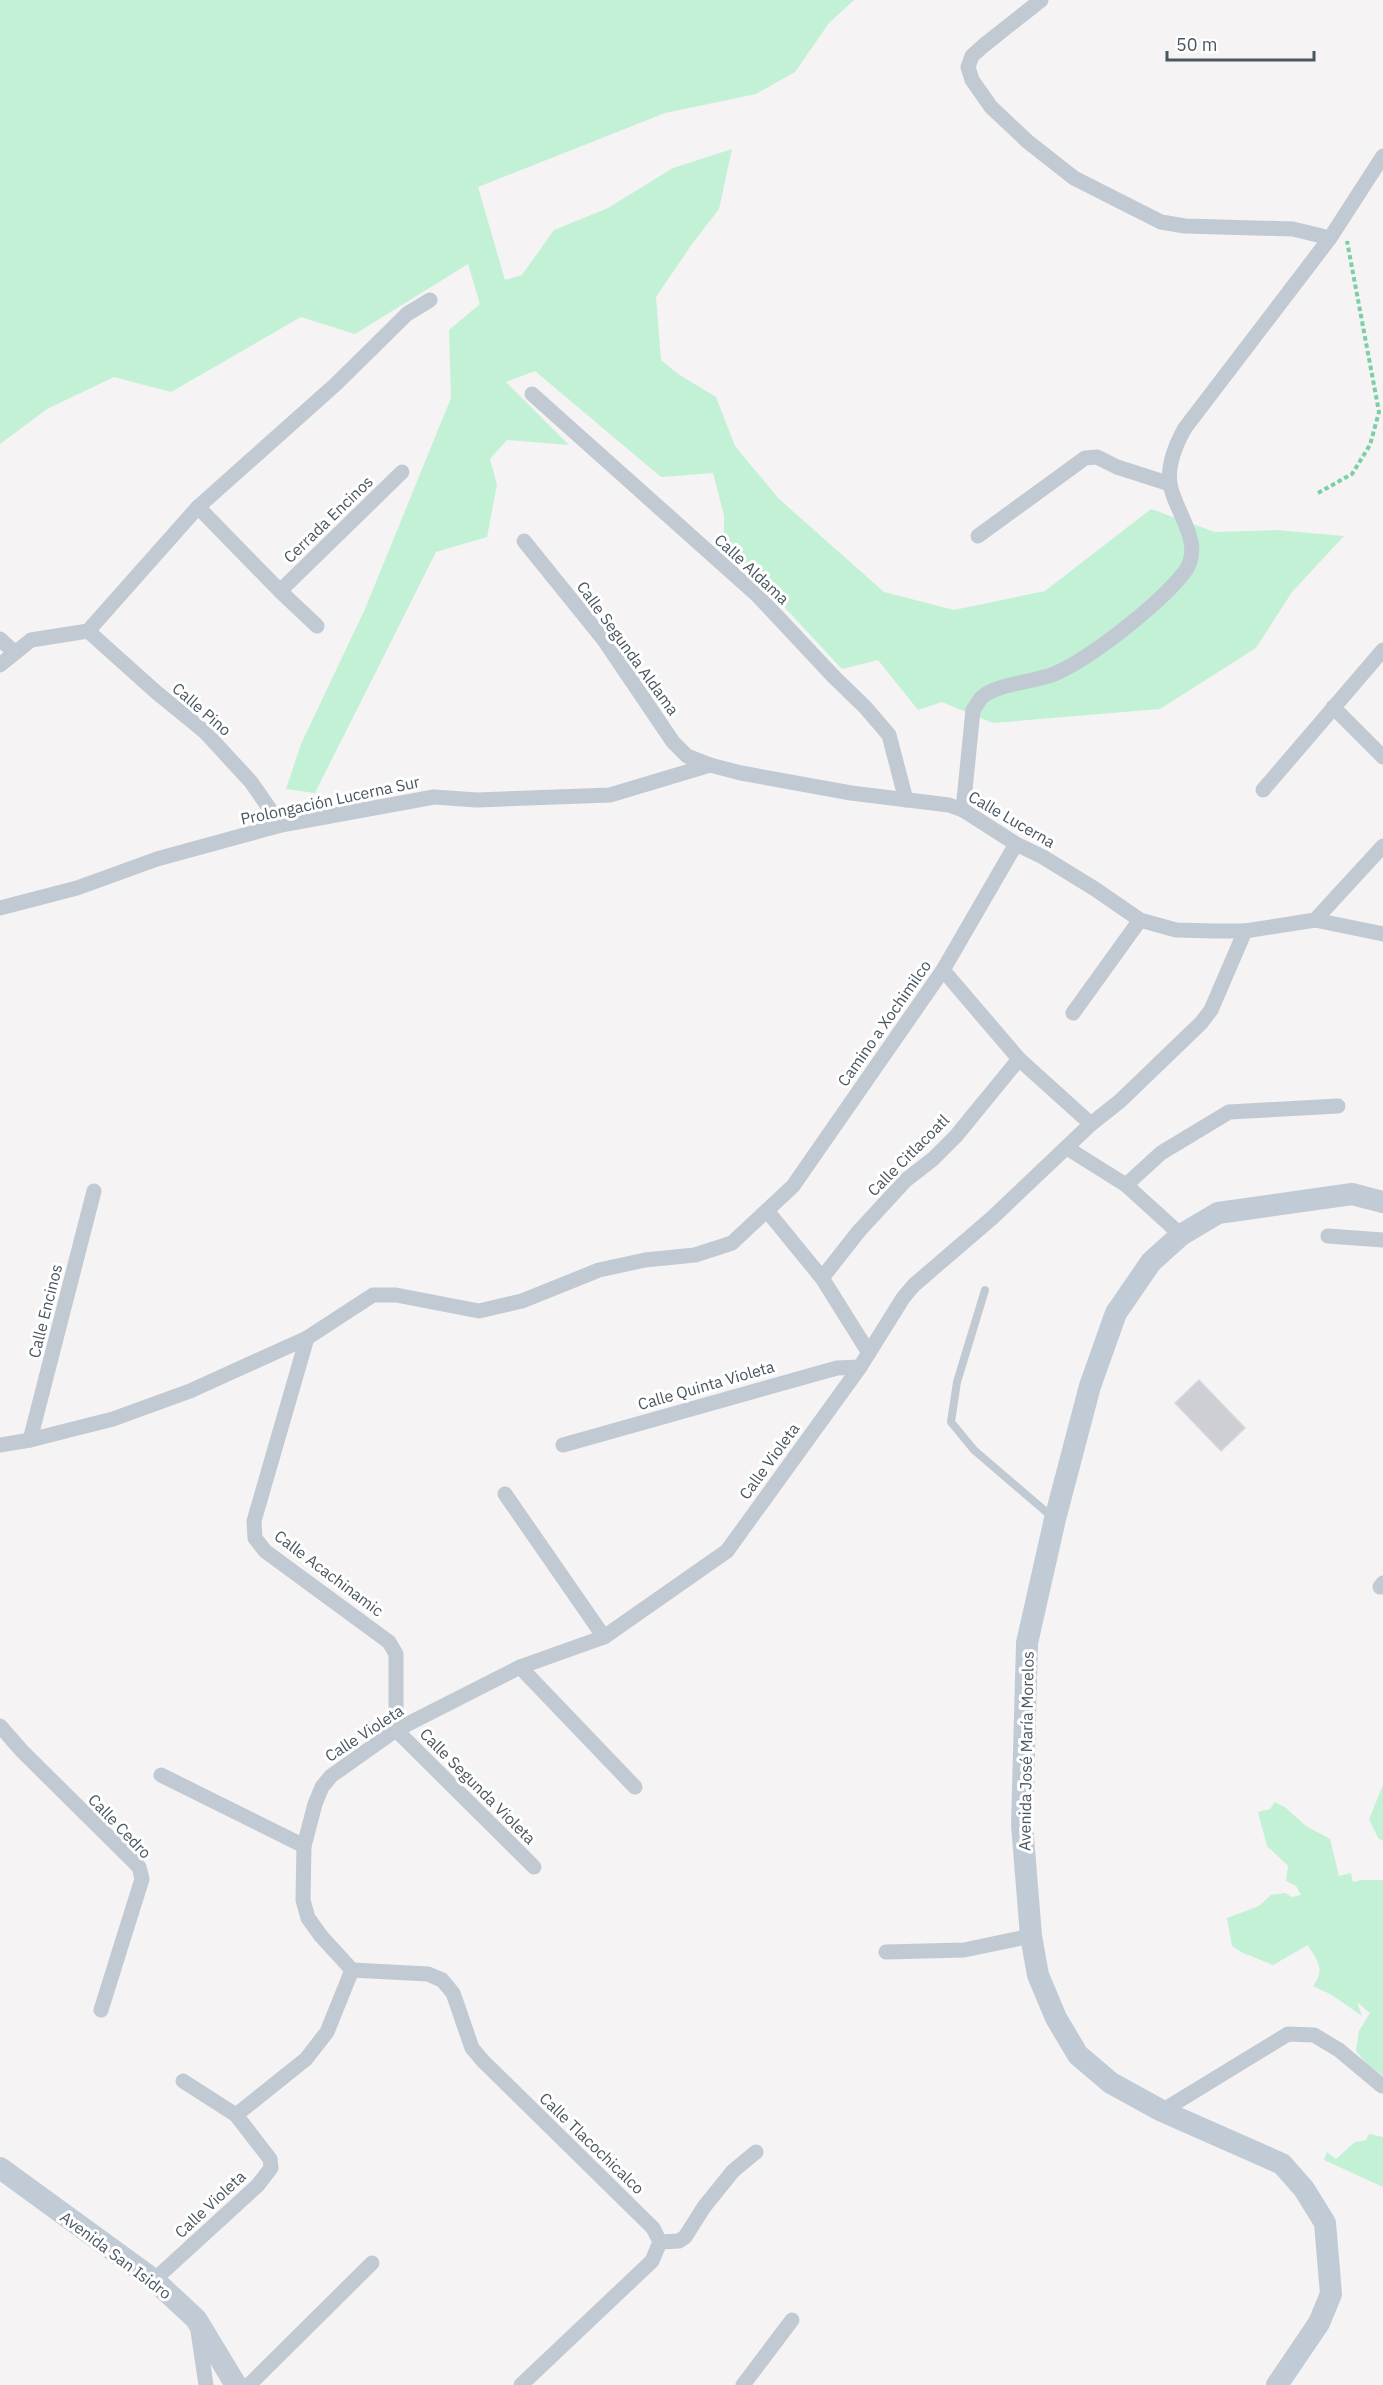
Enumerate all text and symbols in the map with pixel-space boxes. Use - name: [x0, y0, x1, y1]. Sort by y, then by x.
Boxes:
- scale bar: [1167, 24, 1314, 62]
- text: 50 m: [1176, 33, 1218, 56]
- street label: Cerrada Encinos: [279, 471, 377, 567]
- street label: Calle Aldama: [711, 529, 794, 609]
- street label: Calle Segunda Aldama: [573, 577, 684, 719]
- street label: Calle Pino: [168, 678, 236, 740]
- street label: Prolongación Lucerna Sur: [239, 771, 422, 829]
- street label: Calle Lucerna: [965, 786, 1059, 852]
- street label: Camino a Xochimilco: [833, 956, 935, 1090]
- street label: Calle Citlacoatl: [863, 1110, 953, 1200]
- street label: Calle Encinos: [24, 1262, 66, 1360]
- street label: Calle Quinta Violeta: [635, 1356, 777, 1414]
- street label: Calle Violeta: [735, 1418, 804, 1503]
- street label: Calle Acachinamic: [271, 1526, 387, 1620]
- street label: Avenida José María Morelos: [1014, 1651, 1038, 1851]
- street label: Calle Violeta: [321, 1700, 407, 1766]
- street label: Calle Segunda Violeta: [416, 1724, 541, 1849]
- street label: Calle Cedro: [84, 1789, 156, 1863]
- street label: Calle Tlacochicalco: [536, 2088, 648, 2198]
- street label: Calle Violeta: [170, 2166, 250, 2242]
- street label: Avenida San Isidro: [56, 2207, 176, 2303]

